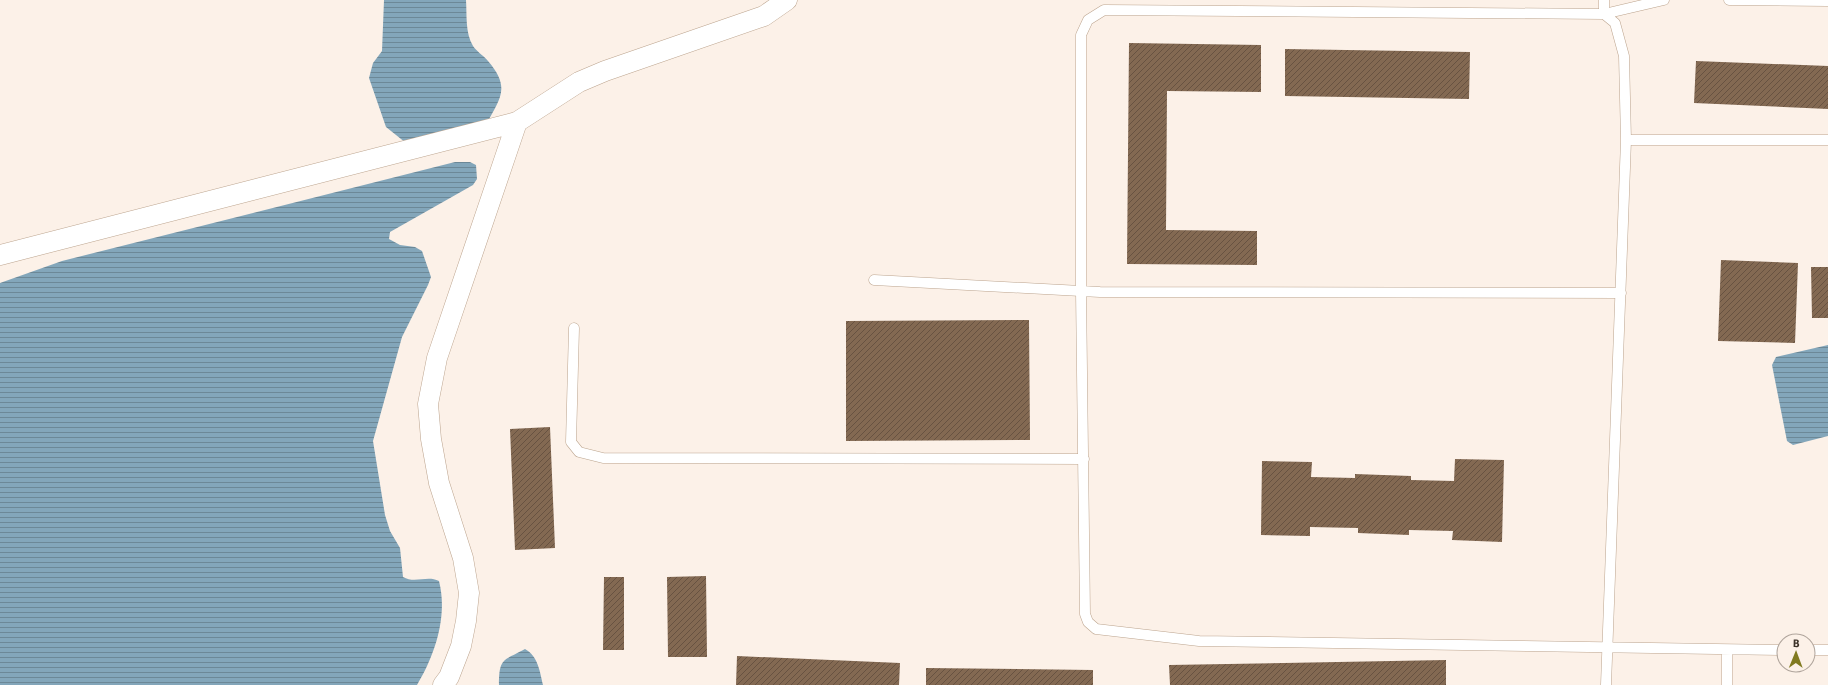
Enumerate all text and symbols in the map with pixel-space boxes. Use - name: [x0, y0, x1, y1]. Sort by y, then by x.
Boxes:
- north arrow: [1776, 633, 1816, 673]
- text: B: [1793, 637, 1800, 650]

